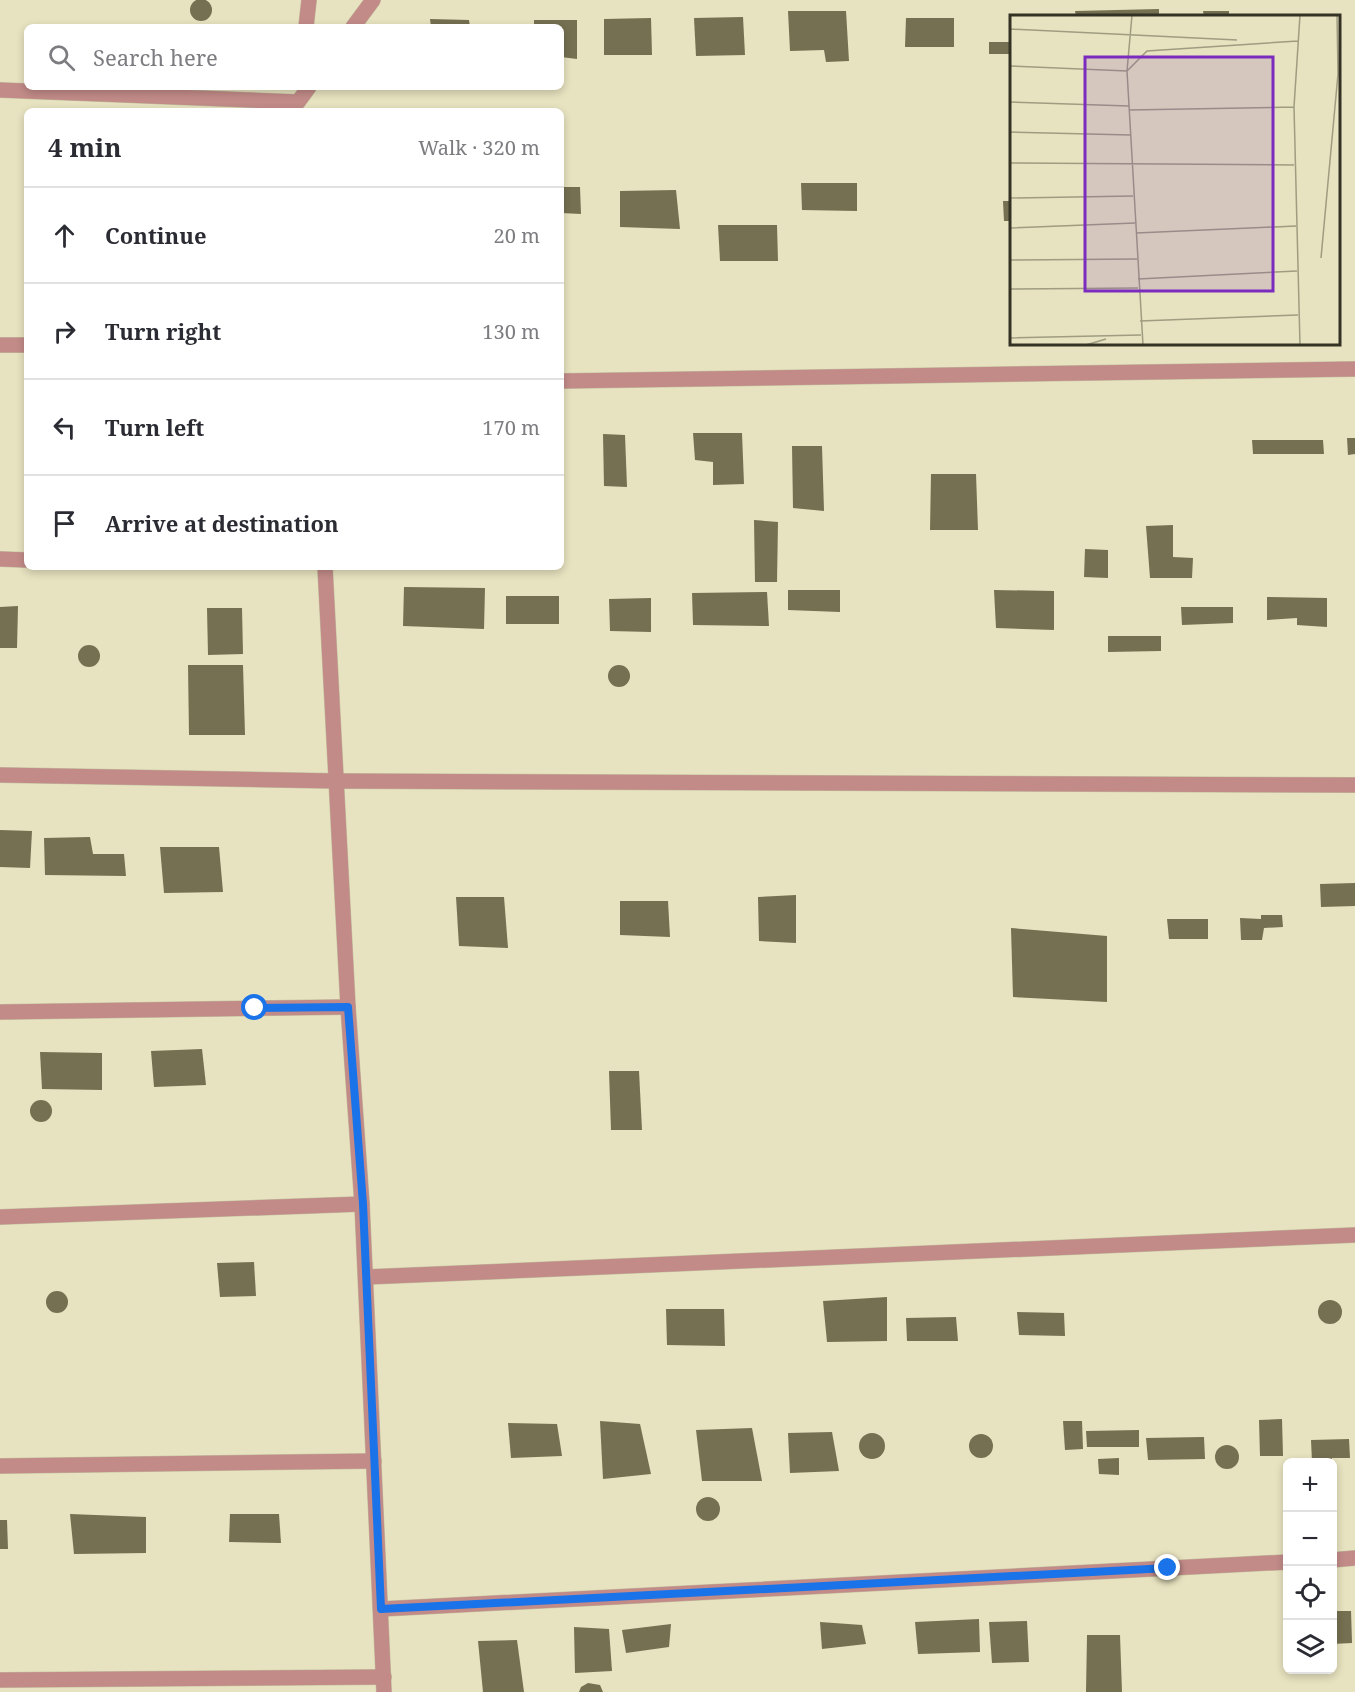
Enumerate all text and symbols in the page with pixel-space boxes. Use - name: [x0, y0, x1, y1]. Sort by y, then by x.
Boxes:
- inset map: [1010, 15, 1340, 345]
- search box: [24, 24, 564, 90]
- icon: search: [45, 41, 78, 74]
- text: Search here: [93, 42, 218, 72]
- text: 4 min: [48, 129, 122, 165]
- text: Walk · 320 m: [418, 134, 540, 161]
- icon: ahead: [48, 219, 81, 252]
- text: Continue: [105, 220, 207, 250]
- text: 20 m: [494, 222, 540, 249]
- icon: right: [48, 315, 81, 348]
- text: Turn right: [105, 316, 221, 346]
- text: 130 m: [482, 318, 540, 345]
- icon: left: [48, 411, 81, 444]
- text: Turn left: [105, 412, 204, 442]
- text: 170 m: [482, 414, 540, 441]
- icon: arrive: [48, 507, 81, 540]
- text: Arrive at destination: [105, 508, 339, 538]
- route start: [241, 994, 267, 1020]
- map controls: [1283, 1458, 1337, 1674]
- button: +: [1283, 1458, 1337, 1512]
- button: −: [1283, 1512, 1337, 1566]
- route end: [1154, 1554, 1180, 1580]
- button: locate: [1283, 1566, 1337, 1620]
- button: layers: [1283, 1620, 1337, 1674]

